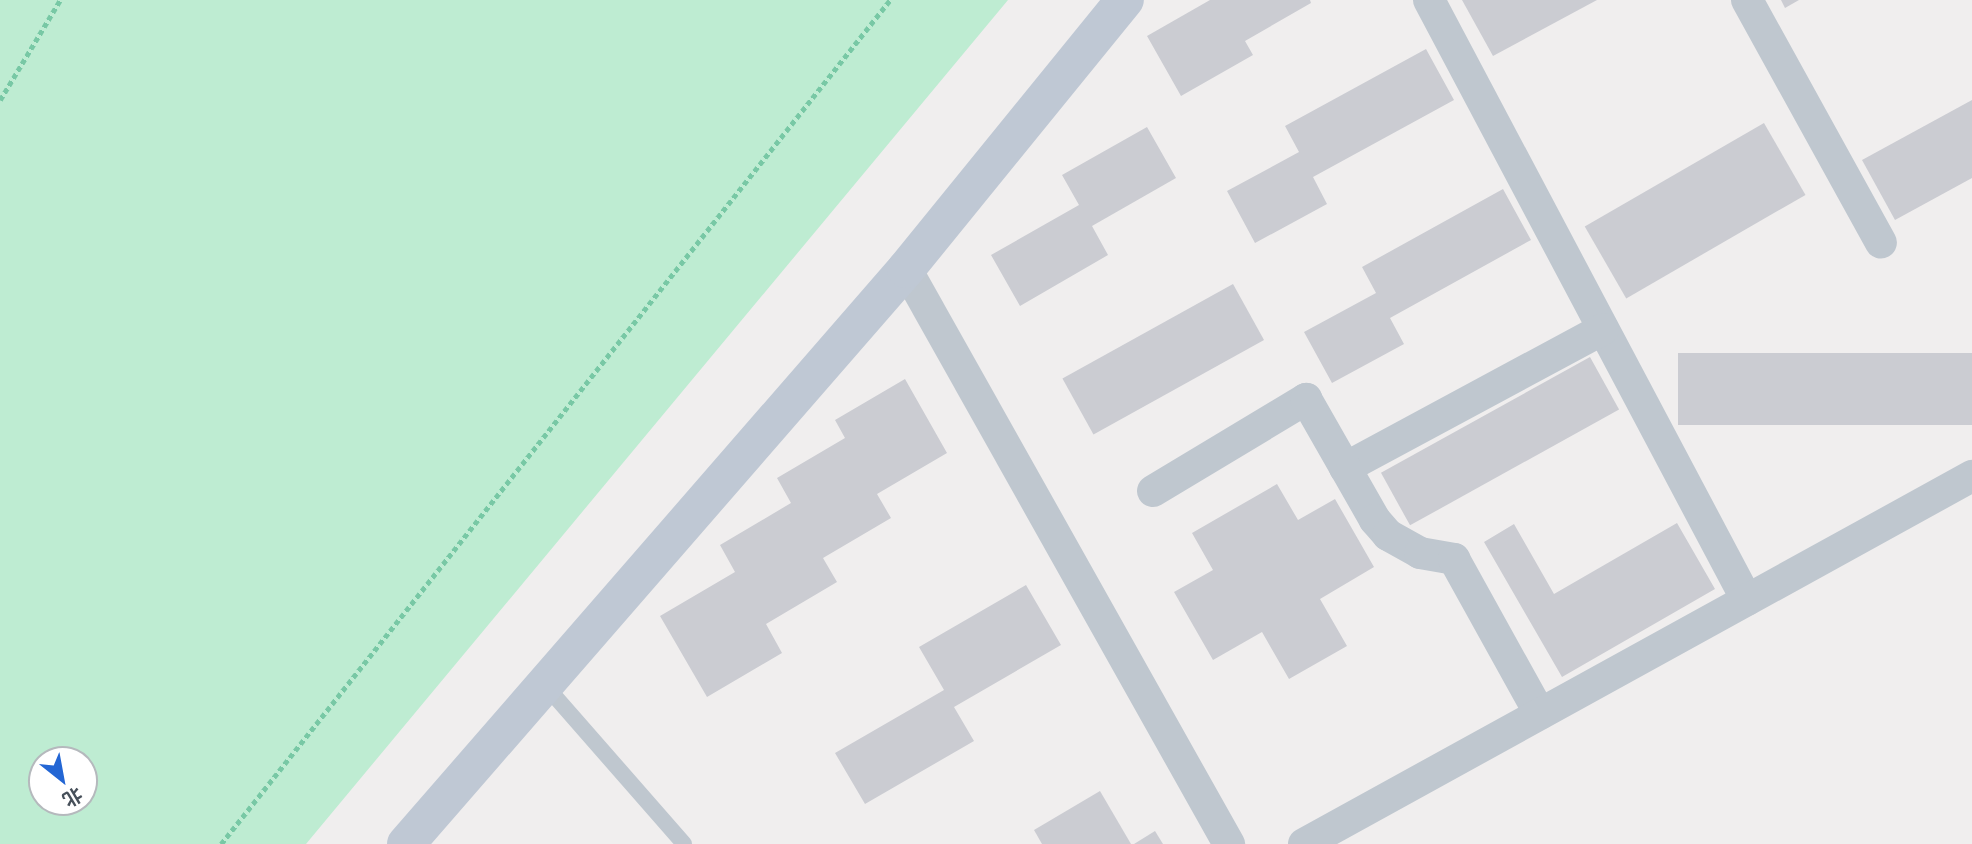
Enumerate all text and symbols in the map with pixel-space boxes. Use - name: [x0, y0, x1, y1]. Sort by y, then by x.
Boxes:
- north arrow: [28, 746, 98, 816]
- text: 北: [59, 783, 87, 812]

